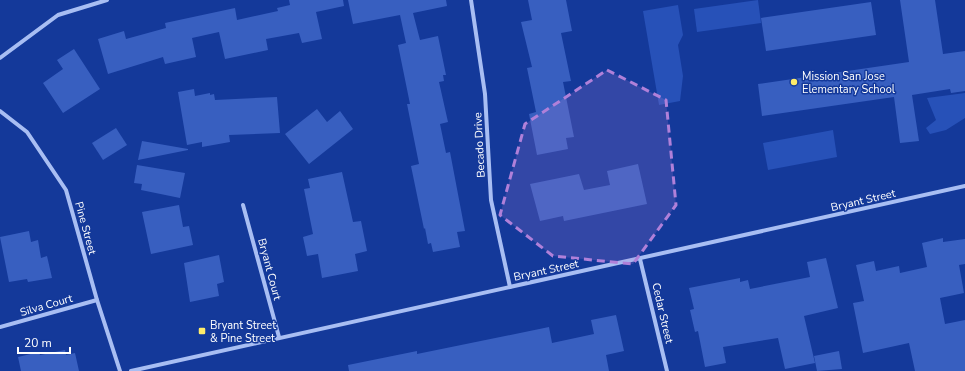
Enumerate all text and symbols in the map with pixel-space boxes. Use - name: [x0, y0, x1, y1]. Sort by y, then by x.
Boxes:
- place label: Mission San Jose Elementary School: [802, 69, 896, 97]
- marker: Mission San Jose Elementary School: [789, 77, 799, 87]
- street label: Becado Drive: [470, 112, 489, 178]
- street label: Bryant Street: [829, 186, 897, 215]
- street label: Pine Street: [71, 200, 100, 257]
- street label: Bryant Court: [254, 237, 285, 302]
- street label: Bryant Street: [512, 256, 580, 285]
- street label: Cedar Street: [648, 281, 677, 345]
- street label: Silva Court: [18, 291, 74, 320]
- place label: Bryant Street & Pine Street: [210, 318, 276, 346]
- marker: Bryant Street & Pine Street: [197, 326, 207, 336]
- scale bar: [18, 329, 70, 355]
- text: 20 m: [24, 335, 52, 351]

